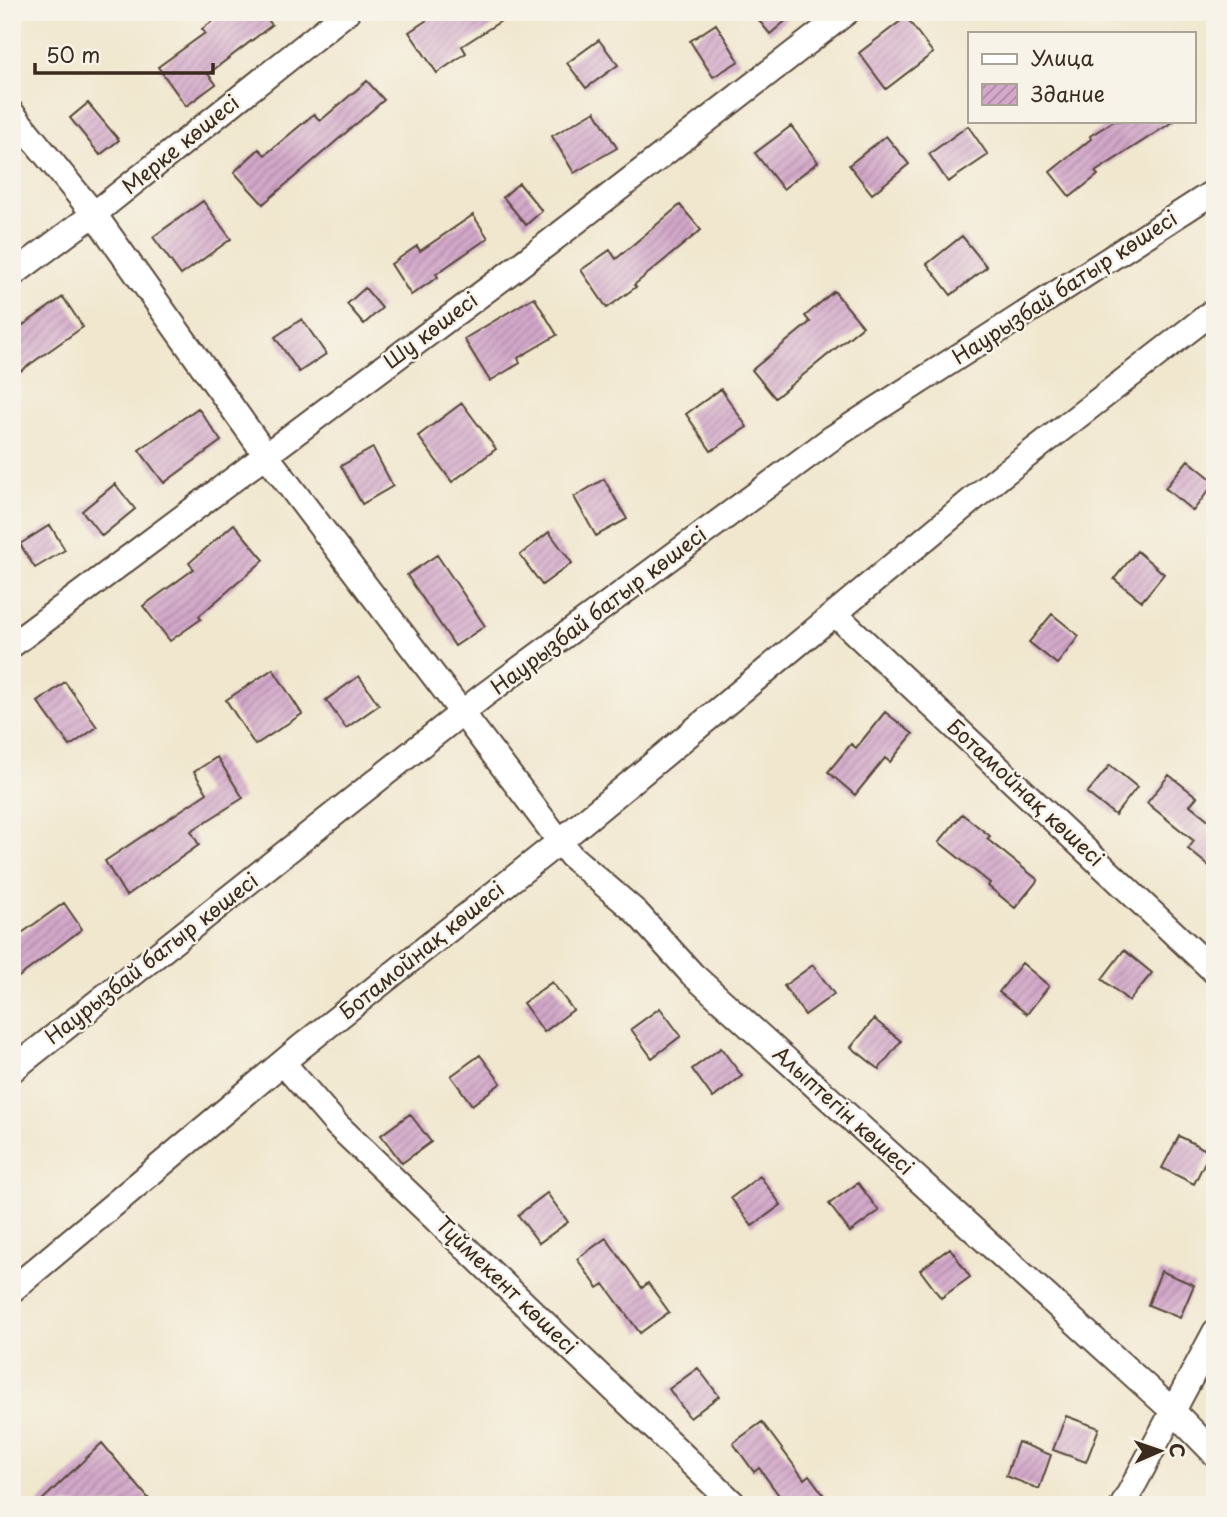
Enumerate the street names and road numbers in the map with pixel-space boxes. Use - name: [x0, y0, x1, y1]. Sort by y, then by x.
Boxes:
- street label: Мерке көшесі: [114, 86, 245, 201]
- street label: Наурызбай батыр көшесі: [945, 201, 1183, 371]
- street label: Шу көшесі: [376, 283, 484, 376]
- street label: Наурызбай батыр көшесі: [483, 517, 713, 701]
- street label: Ботамойнақ көшесі: [941, 710, 1112, 873]
- street label: Наурызбай батыр көшесі: [37, 864, 264, 1051]
- street label: Ботамойнақ көшесі: [331, 873, 510, 1026]
- street label: Алыптегін көшесі: [767, 1037, 922, 1182]
- street label: Түймекент көшесі: [429, 1208, 586, 1361]

